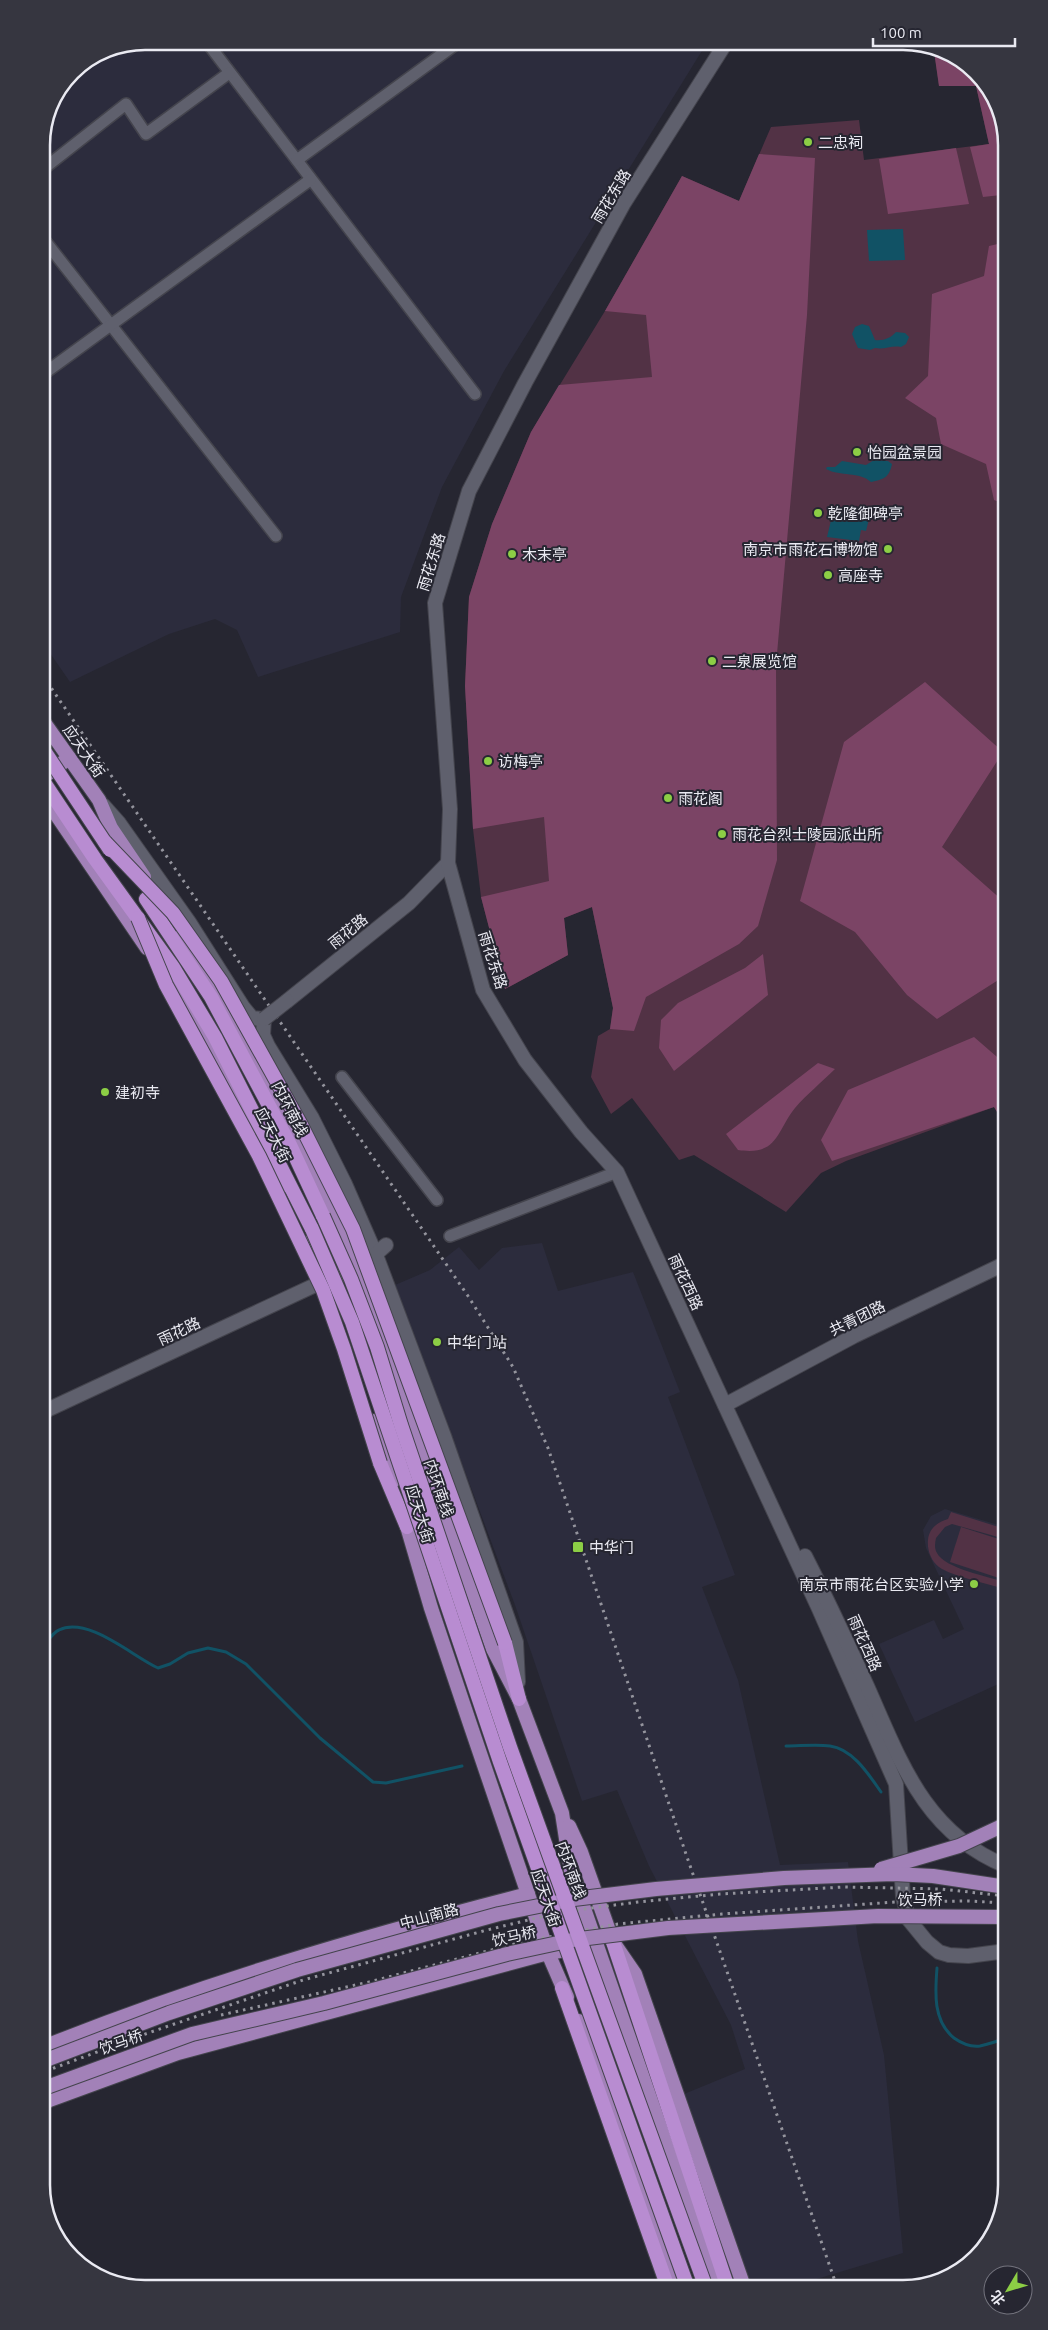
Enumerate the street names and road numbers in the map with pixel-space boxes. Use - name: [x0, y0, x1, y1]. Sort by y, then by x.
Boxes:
- street label: 雨花东路: [588, 166, 634, 226]
- street label: 雨花东路: [414, 531, 448, 593]
- street label: 应天大街: [60, 722, 108, 780]
- street label: 雨花路: [325, 910, 371, 952]
- street label: 雨花东路: [476, 929, 510, 991]
- street label: 内环南线: [269, 1078, 311, 1140]
- street label: 应天大街: [252, 1104, 294, 1166]
- street label: 雨花西路: [666, 1251, 706, 1313]
- street label: 共青团路: [826, 1297, 888, 1339]
- street label: 雨花路: [155, 1314, 203, 1348]
- street label: 内环南线: [421, 1457, 457, 1519]
- street label: 应天大街: [403, 1483, 437, 1545]
- street label: 雨花西路: [845, 1612, 885, 1674]
- street label: 内环南线: [553, 1839, 589, 1901]
- street label: 应天大街: [528, 1867, 564, 1929]
- street label: 饮马桥: [897, 1891, 943, 1908]
- street label: 中山南路: [398, 1900, 460, 1932]
- street label: 饮马桥: [490, 1923, 538, 1949]
- street label: 饮马桥: [97, 2026, 145, 2058]

